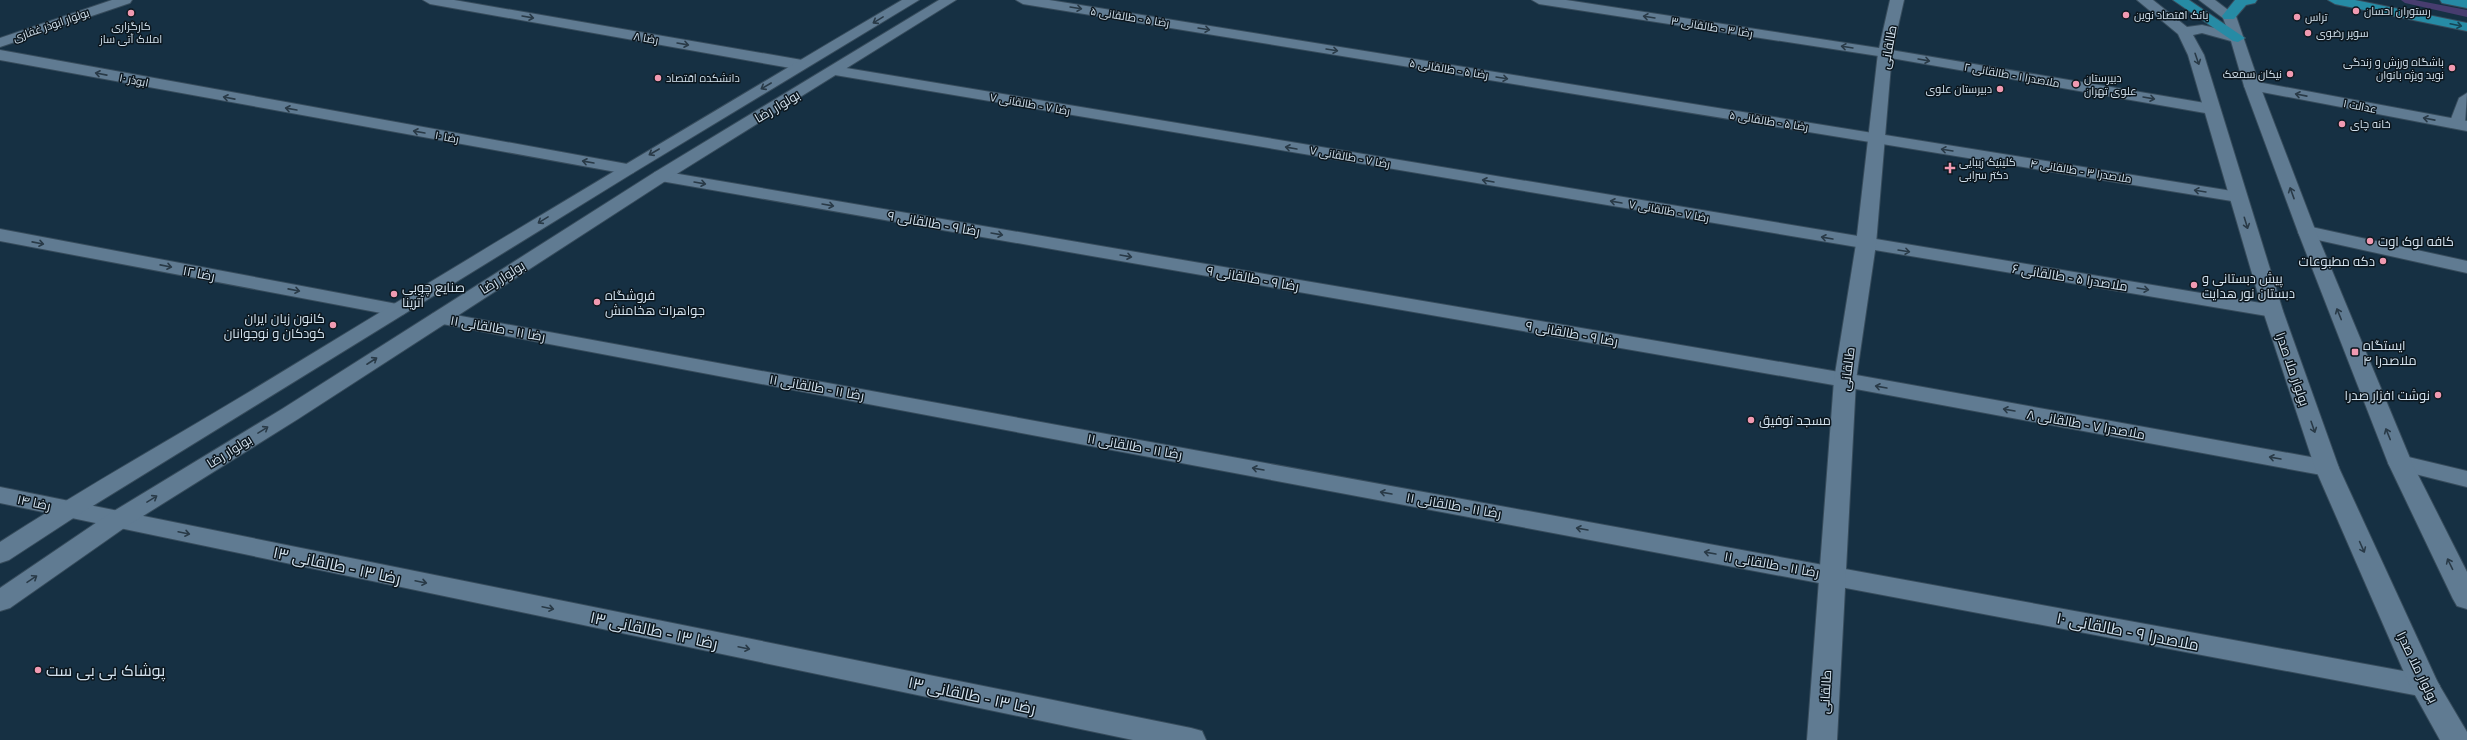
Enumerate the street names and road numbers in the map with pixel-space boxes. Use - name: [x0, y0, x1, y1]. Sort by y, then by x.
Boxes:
- street label: رضا ۵ - طالقانی ۵: [1089, 3, 1171, 32]
- street label: بولوار ابوذر غفاری: [11, 4, 92, 47]
- street label: رضا ۳ - طالقانی ۳: [1670, 13, 1754, 42]
- street label: طالقانی: [1875, 24, 1903, 71]
- street label: رضا ۸: [632, 28, 660, 49]
- street label: رضا ۵ - طالقانی ۵: [1408, 55, 1490, 84]
- street label: ملاصدرا ۱ - طالقانی ۲: [1963, 59, 2061, 92]
- street label: ابوذر ۱۰: [118, 69, 150, 92]
- street label: بولوار رضا: [751, 85, 804, 128]
- street label: رضا ۷ - طالقانی ۷: [988, 89, 1072, 120]
- street label: عدالت ۱: [2342, 95, 2378, 118]
- street label: رضا ۵ - طالقانی ۵: [1728, 107, 1810, 136]
- street label: رضا ۱۰: [434, 127, 460, 148]
- street label: رضا ۷ - طالقانی ۷: [1308, 142, 1392, 173]
- street label: ملاصدرا ۳ - طالقانی ۴: [2029, 155, 2133, 188]
- street label: رضا ۷ - طالقانی ۷: [1627, 196, 1711, 227]
- street label: رضا ۹ - طالقانی ۹: [886, 206, 982, 242]
- street label: بولوار رضا: [476, 256, 529, 300]
- street label: ملاصدرا ۵ - طالقانی ۶: [2010, 259, 2129, 297]
- street label: رضا ۱۲: [181, 261, 216, 287]
- street label: رضا ۹ - طالقانی ۹: [1205, 261, 1301, 297]
- street label: رضا ۱۱ - طالقانی ۱۱: [449, 311, 547, 347]
- street label: رضا ۹ - طالقانی ۹: [1524, 316, 1620, 352]
- street label: بولوار ملا صدرا: [2270, 330, 2314, 409]
- street label: طالقانی: [1835, 346, 1861, 392]
- street label: رضا ۱۱ - طالقانی ۱۱: [768, 370, 866, 406]
- street label: ملاصدرا ۷ - طالقانی ۸: [2025, 405, 2147, 445]
- street label: رضا ۱۱ - طالقانی ۱۱: [1086, 429, 1184, 465]
- street label: بولوار رضا: [203, 430, 256, 474]
- street label: رضا ۱۱ - طالقانی ۱۱: [1405, 488, 1503, 524]
- street label: رضا ۱۴: [15, 490, 52, 516]
- street label: رضا ۱۳ - طالقانی ۱۳: [271, 541, 403, 591]
- street label: رضا ۱۱ - طالقانی ۱۱: [1723, 547, 1821, 583]
- street label: رضا ۱۳ - طالقانی ۱۳: [588, 606, 720, 656]
- street label: ملاصدرا ۹ - طالقانی ۱۰: [2054, 606, 2201, 658]
- street label: بولوار ملا صدرا: [2391, 628, 2443, 706]
- street label: طالقانی: [1815, 669, 1837, 715]
- street label: رضا ۱۳ - طالقانی ۱۳: [906, 671, 1038, 721]

